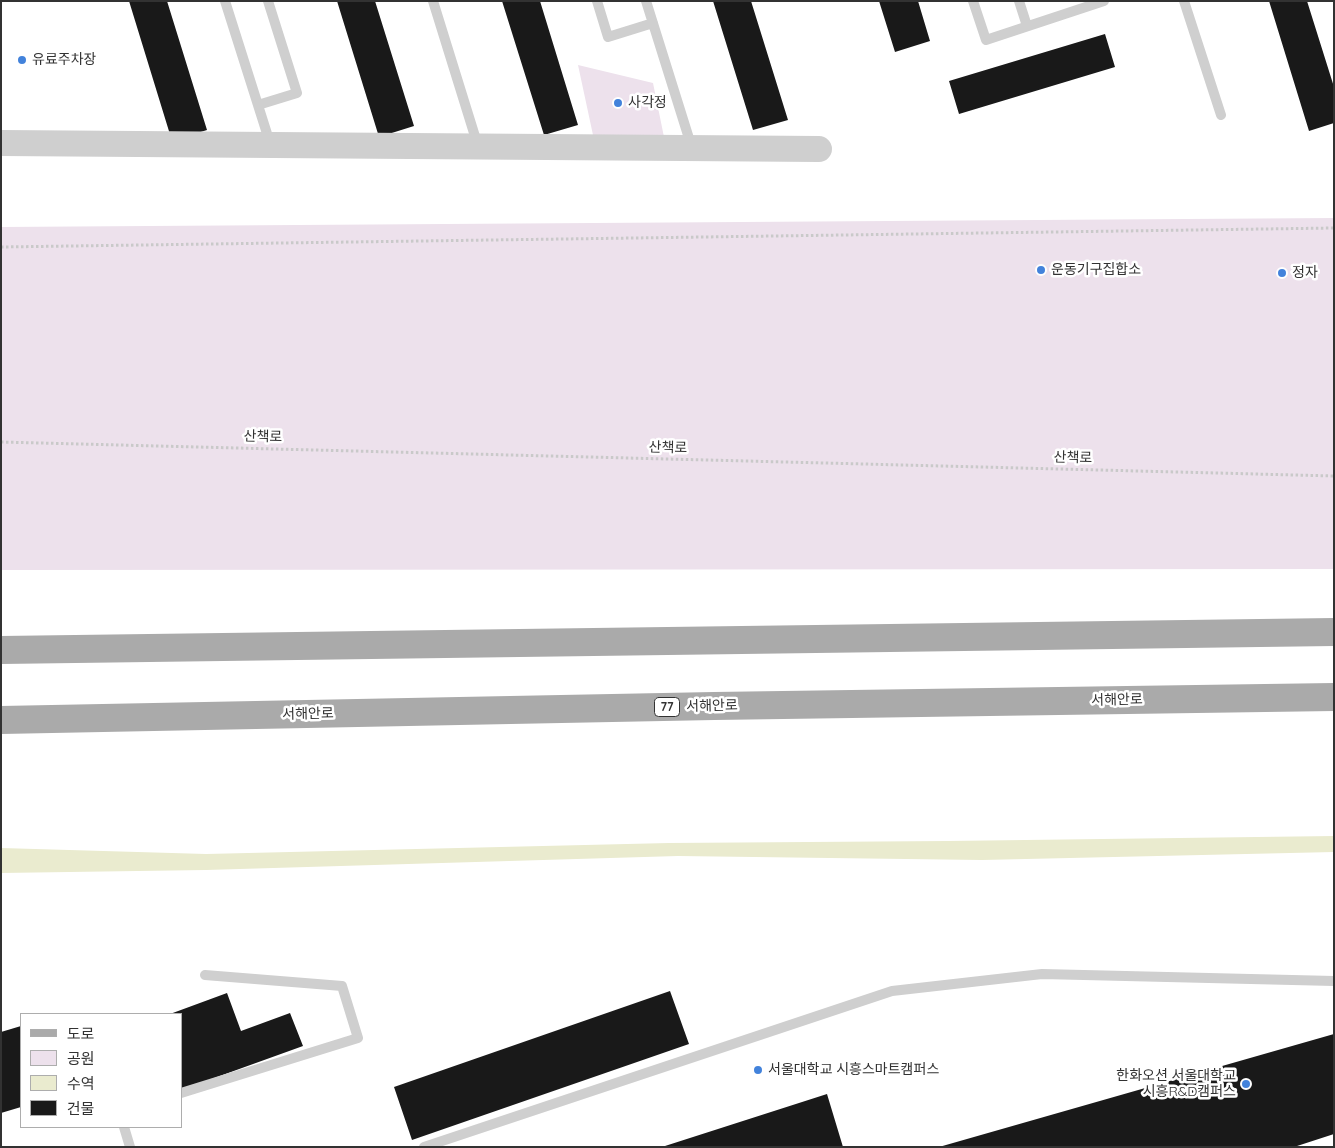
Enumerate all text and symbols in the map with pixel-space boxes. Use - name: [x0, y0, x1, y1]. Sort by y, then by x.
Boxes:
- place label: 유료주차장: [32, 52, 96, 68]
- marker: 유료주차장: [16, 54, 28, 66]
- place label: 사각정: [628, 95, 667, 111]
- marker: 사각정: [612, 97, 624, 109]
- place label: 운동기구집합소: [1051, 262, 1141, 278]
- marker: 운동기구집합소: [1035, 264, 1047, 276]
- place label: 정자: [1292, 265, 1318, 281]
- marker: 정자: [1276, 267, 1288, 279]
- street label: 산책로: [244, 428, 282, 446]
- street label: 산책로: [649, 439, 687, 457]
- street label: 산책로: [1054, 449, 1092, 467]
- street label: 서해안로: [1091, 691, 1143, 709]
- street label: 서해안로: [686, 697, 738, 715]
- road number: 77: [654, 698, 680, 716]
- street label: 서해안로: [282, 705, 334, 723]
- legend: [20, 1013, 182, 1128]
- text: 도로: [67, 1024, 95, 1043]
- text: 공원: [67, 1049, 95, 1068]
- place label: 서울대학교 시흥스마트캠퍼스: [768, 1062, 939, 1078]
- marker: 서울대학교 시흥스마트캠퍼스: [752, 1064, 764, 1076]
- place label: 한화오션 서울대학교 시흥R&D캠퍼스: [1116, 1068, 1236, 1100]
- text: 수역: [67, 1074, 95, 1093]
- marker: 한화오션 서울대학교 시흥R&D캠퍼스: [1240, 1078, 1252, 1090]
- text: 건물: [67, 1099, 95, 1118]

